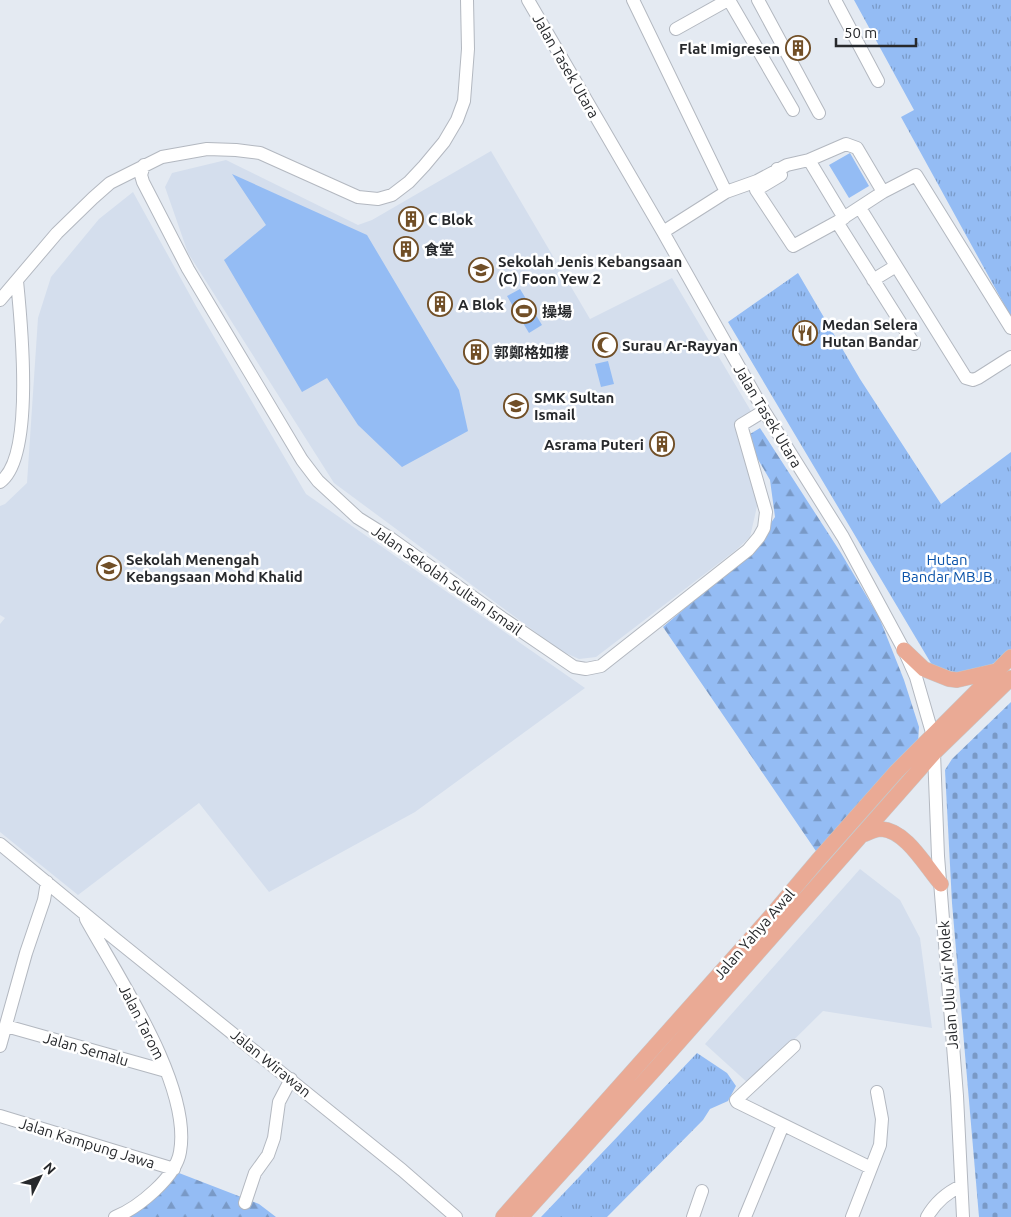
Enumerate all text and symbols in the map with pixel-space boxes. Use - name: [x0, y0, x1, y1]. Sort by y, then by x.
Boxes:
- street label: Jalan Tasek Utara: [529, 11, 603, 121]
- scale bar: [836, 15, 916, 47]
- text: 50 m: [844, 24, 877, 41]
- building icon: Flat Imigresen: [785, 35, 811, 61]
- place label: Flat Imigresen: [679, 40, 780, 57]
- building icon: C Blok: [398, 206, 424, 232]
- place label: C Blok: [428, 211, 474, 228]
- building icon: 食堂: [393, 236, 419, 262]
- place label: 食堂: [424, 241, 454, 258]
- place label: Sekolah Jenis Kebangsaan (C) Foon Yew 2: [498, 253, 682, 287]
- school or university icon: Sekolah Jenis Kebangsaan (C) Foon Yew 2: [468, 257, 494, 283]
- building icon: A Blok: [427, 291, 453, 317]
- place label: A Blok: [458, 296, 505, 313]
- sports icon: 操場: [511, 298, 537, 324]
- place label: 操場: [542, 303, 572, 320]
- place label: Medan Selera Hutan Bandar: [822, 316, 919, 350]
- restaurant icon: Medan Selera Hutan Bandar: [792, 320, 818, 346]
- mosque icon: Surau Ar-Rayyan: [592, 332, 618, 358]
- place label: Surau Ar-Rayyan: [622, 337, 738, 354]
- building icon: 郭鄭格如樓: [463, 339, 489, 365]
- place label: 郭鄭格如樓: [494, 344, 569, 361]
- street label: Jalan Tasek Utara: [731, 361, 805, 471]
- place label: SMK Sultan Ismail: [534, 389, 614, 423]
- school or university icon: SMK Sultan Ismail: [503, 393, 529, 419]
- building icon: Asrama Puteri: [649, 431, 675, 457]
- place label: Asrama Puteri: [544, 436, 644, 453]
- street label: Jalan Sekolah Sultan Ismail: [369, 522, 525, 638]
- place label: Sekolah Menengah Kebangsaan Mohd Khalid: [126, 551, 303, 585]
- park label: Hutan Bandar MBJB: [902, 551, 992, 585]
- school or university icon: Sekolah Menengah Kebangsaan Mohd Khalid: [96, 555, 122, 581]
- street label: Jalan Yahya Awal: [710, 885, 798, 983]
- street label: Jalan Ulu Air Molek: [935, 920, 961, 1050]
- street label: Jalan Tarom: [116, 982, 168, 1062]
- street label: Jalan Wirawan: [228, 1026, 314, 1100]
- street label: Jalan Semalu: [41, 1029, 131, 1069]
- street label: Jalan Kampung Jawa: [17, 1114, 157, 1172]
- north arrow: [15, 1152, 65, 1202]
- text: N: [40, 1159, 59, 1178]

